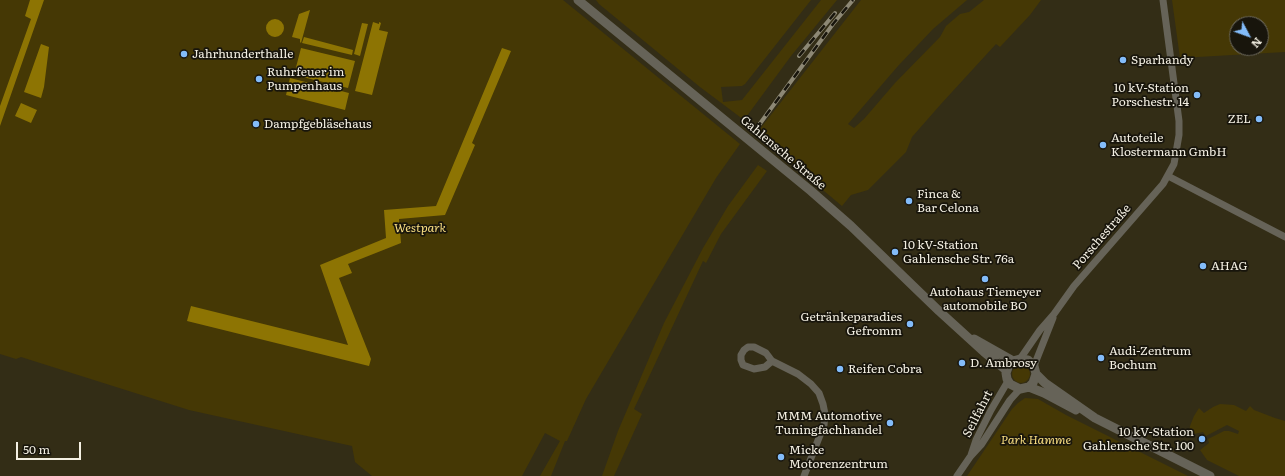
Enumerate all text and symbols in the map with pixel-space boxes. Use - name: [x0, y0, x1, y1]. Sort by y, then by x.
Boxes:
- north arrow: [1229, 16, 1269, 56]
- text: N: [1248, 34, 1266, 52]
- place label: Jahrhunderthalle: [192, 47, 293, 61]
- marker: Jahrhunderthalle: [179, 49, 189, 59]
- place label: Sparhandy: [1131, 53, 1193, 67]
- marker: Sparhandy: [1118, 55, 1128, 65]
- place label: Ruhrfeuer im Pumpenhaus: [267, 65, 344, 93]
- marker: Ruhrfeuer im Pumpenhaus: [254, 74, 264, 84]
- place label: 10 kV-Station Porschestr. 14: [1112, 81, 1189, 109]
- marker: 10 kV-Station Porschestr. 14: [1192, 90, 1202, 100]
- place label: ZEL: [1228, 112, 1251, 126]
- street label: Gahlensche Straße: [737, 113, 829, 193]
- marker: ZEL: [1254, 114, 1264, 124]
- place label: Dampfgebläsehaus: [264, 117, 372, 131]
- marker: Dampfgebläsehaus: [251, 119, 261, 129]
- place label: Autoteile Klostermann GmbH: [1111, 131, 1226, 159]
- marker: Autoteile Klostermann GmbH: [1098, 140, 1108, 150]
- place label: Finca & Bar Celona: [917, 187, 979, 215]
- marker: Finca & Bar Celona: [904, 196, 914, 206]
- street label: Porschestraße: [1070, 202, 1134, 272]
- park label: Westpark: [394, 221, 446, 235]
- place label: 10 kV-Station Gahlensche Str. 76a: [903, 238, 1014, 266]
- marker: 10 kV-Station Gahlensche Str. 76a: [890, 247, 900, 257]
- place label: AHAG: [1211, 259, 1247, 273]
- marker: AHAG: [1198, 261, 1208, 271]
- marker: Autohaus Tiemeyer automobile BO: [980, 274, 990, 284]
- place label: Autohaus Tiemeyer automobile BO: [929, 285, 1041, 313]
- place label: Getränkeparadies Gefromm: [800, 310, 902, 338]
- marker: Getränkeparadies Gefromm: [905, 319, 915, 329]
- place label: Audi-Zentrum Bochum: [1109, 344, 1191, 372]
- marker: Audi-Zentrum Bochum: [1096, 353, 1106, 363]
- place label: D. Ambrosy: [970, 356, 1037, 370]
- marker: D. Ambrosy: [957, 358, 967, 368]
- place label: Reifen Cobra: [848, 362, 922, 376]
- marker: Reifen Cobra: [835, 364, 845, 374]
- street label: Seilfahrt: [960, 388, 996, 440]
- place label: MMM Automotive Tuningfachhandel: [775, 409, 882, 437]
- marker: MMM Automotive Tuningfachhandel: [885, 418, 895, 428]
- place label: 10 kV-Station Gahlensche Str. 100: [1083, 425, 1194, 453]
- park label: Park Hamme: [1001, 433, 1071, 447]
- scale bar: [18, 434, 83, 460]
- marker: 10 kV-Station Gahlensche Str. 100: [1197, 434, 1207, 444]
- text: 50 m: [23, 440, 50, 458]
- place label: Micke Motorenzentrum: [789, 443, 888, 471]
- marker: Micke Motorenzentrum: [776, 452, 786, 462]

